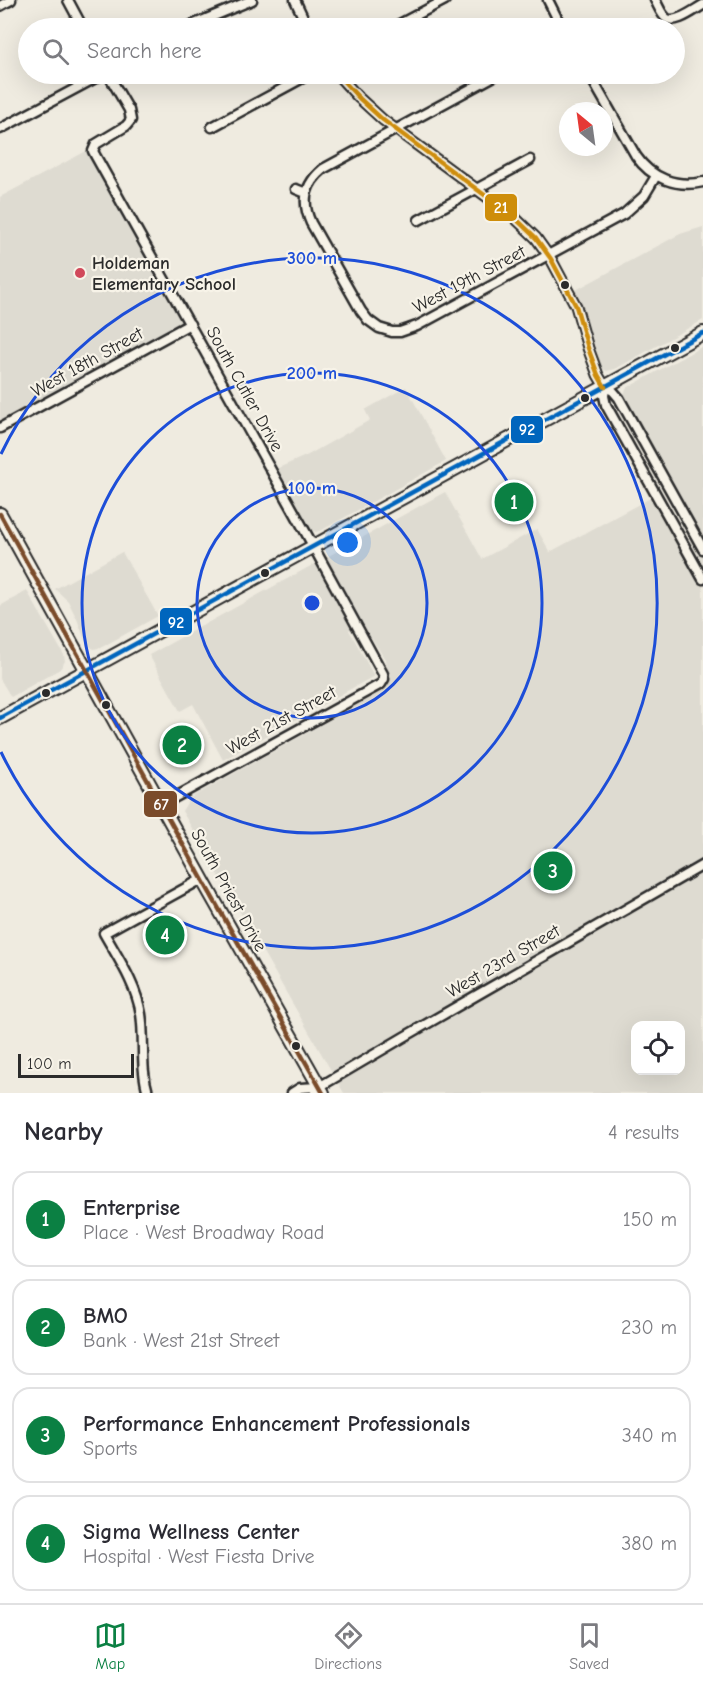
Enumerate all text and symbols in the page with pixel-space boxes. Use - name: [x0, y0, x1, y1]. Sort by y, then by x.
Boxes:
- search box: [18, 18, 685, 84]
- icon: search: [39, 35, 72, 68]
- text: Search here: [87, 38, 202, 64]
- north arrow: [559, 102, 613, 156]
- line badge: 21: [484, 193, 518, 222]
- text: 21: [494, 199, 508, 217]
- street label: West 19th Street: [409, 241, 530, 318]
- text: 300 m: [287, 248, 337, 269]
- place label: Holdeman Elementary School: [92, 253, 236, 295]
- marker: Holdeman Elementary School: [73, 266, 87, 280]
- unlabelled marker: [559, 279, 571, 291]
- street label: West 18th Street: [28, 323, 147, 402]
- street label: South Cutler Drive: [202, 323, 288, 455]
- unlabelled marker: [669, 342, 681, 354]
- text: 200 m: [287, 363, 337, 384]
- unlabelled marker: [579, 392, 591, 404]
- line badge: 92: [510, 415, 544, 444]
- text: 92: [519, 421, 535, 439]
- text: 100 m: [288, 478, 336, 499]
- pin: 1: [494, 480, 534, 524]
- your location: [333, 528, 362, 557]
- unlabelled marker: [259, 567, 271, 579]
- centre of rings: [302, 593, 322, 613]
- line badge: 92: [159, 607, 193, 636]
- text: 92: [168, 614, 184, 632]
- street label: West 21st Street: [223, 681, 341, 759]
- unlabelled marker: [40, 687, 52, 699]
- unlabelled marker: [100, 699, 112, 711]
- pin: 2: [162, 722, 201, 768]
- line badge: 67: [143, 790, 178, 818]
- text: 67: [153, 796, 170, 814]
- street label: South Priest Drive: [186, 825, 271, 955]
- pin: 3: [534, 848, 572, 894]
- pin: 4: [146, 912, 184, 958]
- street label: West 23rd Street: [443, 920, 565, 1002]
- map controls: [631, 1021, 685, 1075]
- button: locate: [631, 1021, 685, 1075]
- unlabelled marker: [290, 1040, 302, 1052]
- scale bar: [18, 1051, 134, 1078]
- text: 100 m: [27, 1055, 71, 1073]
- text: Nearby: [24, 1117, 103, 1147]
- text: 4 results: [608, 1121, 679, 1144]
- text: Enterprise: [83, 1195, 180, 1221]
- text: 1: [42, 1208, 49, 1231]
- text: 150 m: [623, 1208, 677, 1231]
- text: Place · West Broadway Road: [83, 1221, 324, 1244]
- text: BMO: [83, 1303, 128, 1329]
- text: 2: [41, 1316, 50, 1339]
- text: 230 m: [621, 1316, 677, 1339]
- text: Bank · West 21st Street: [83, 1329, 279, 1352]
- text: Performance Enhancement Professionals: [83, 1411, 470, 1437]
- text: 3: [41, 1424, 50, 1447]
- text: 340 m: [622, 1424, 677, 1447]
- text: Sports: [83, 1437, 137, 1460]
- text: Sigma Wellness Center: [83, 1519, 299, 1545]
- text: 4: [41, 1532, 50, 1555]
- text: 380 m: [621, 1532, 677, 1555]
- text: Hospital · West Fiesta Drive: [83, 1545, 314, 1568]
- tab: Map: [94, 1619, 127, 1673]
- tab: Directions: [314, 1619, 382, 1673]
- tab: Saved: [569, 1619, 609, 1673]

